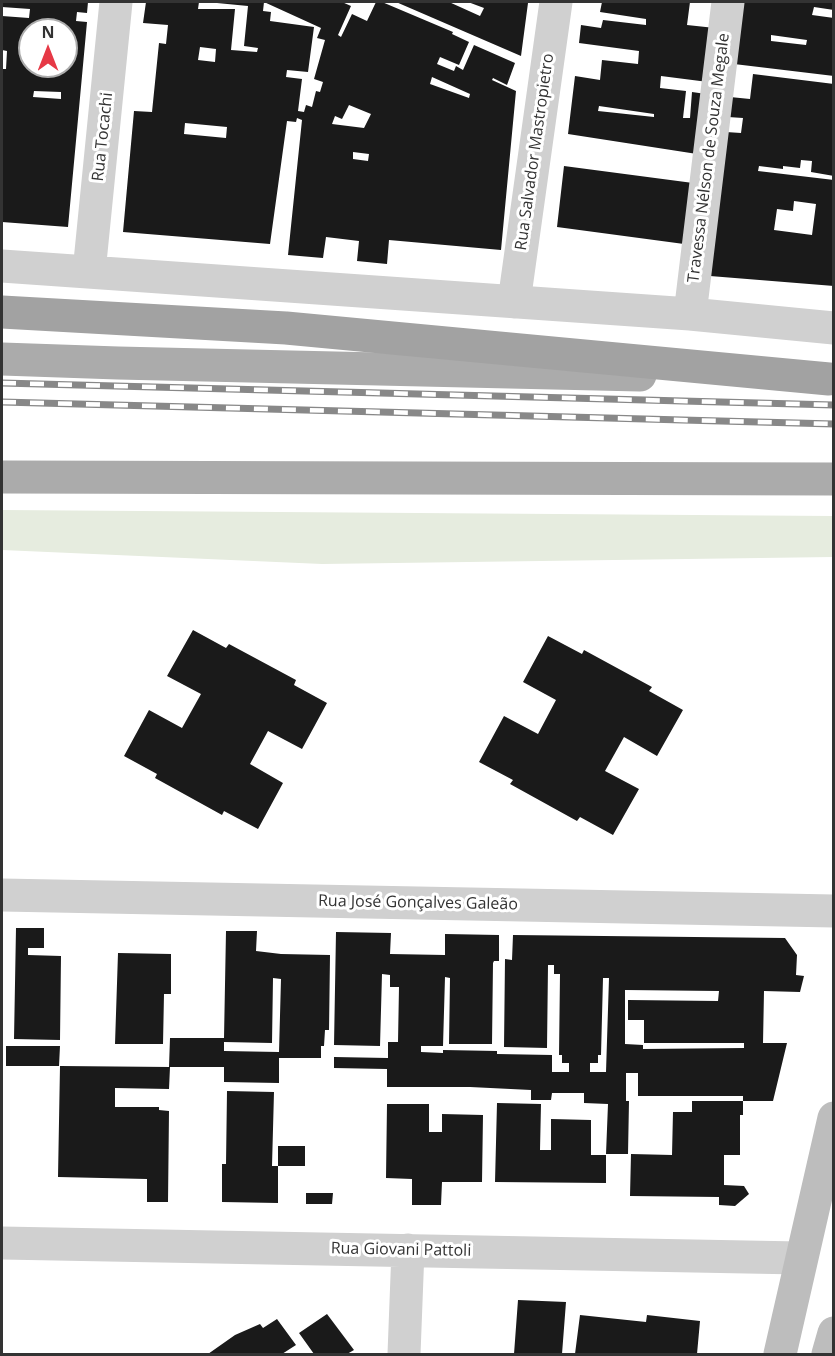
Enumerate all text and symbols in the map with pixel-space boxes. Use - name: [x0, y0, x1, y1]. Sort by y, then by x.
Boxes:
- north arrow: [18, 18, 78, 78]
- text: N: [41, 21, 55, 43]
- street label: Travessa Nélson de Souza Megale: [684, 32, 734, 284]
- street label: Rua Salvador Mastropietro: [512, 52, 558, 252]
- street label: Rua Tocachi: [89, 92, 117, 182]
- street label: Rua José Gonçalves Galeão: [318, 892, 518, 914]
- street label: Rua Giovani Pattoli: [331, 1239, 471, 1261]

